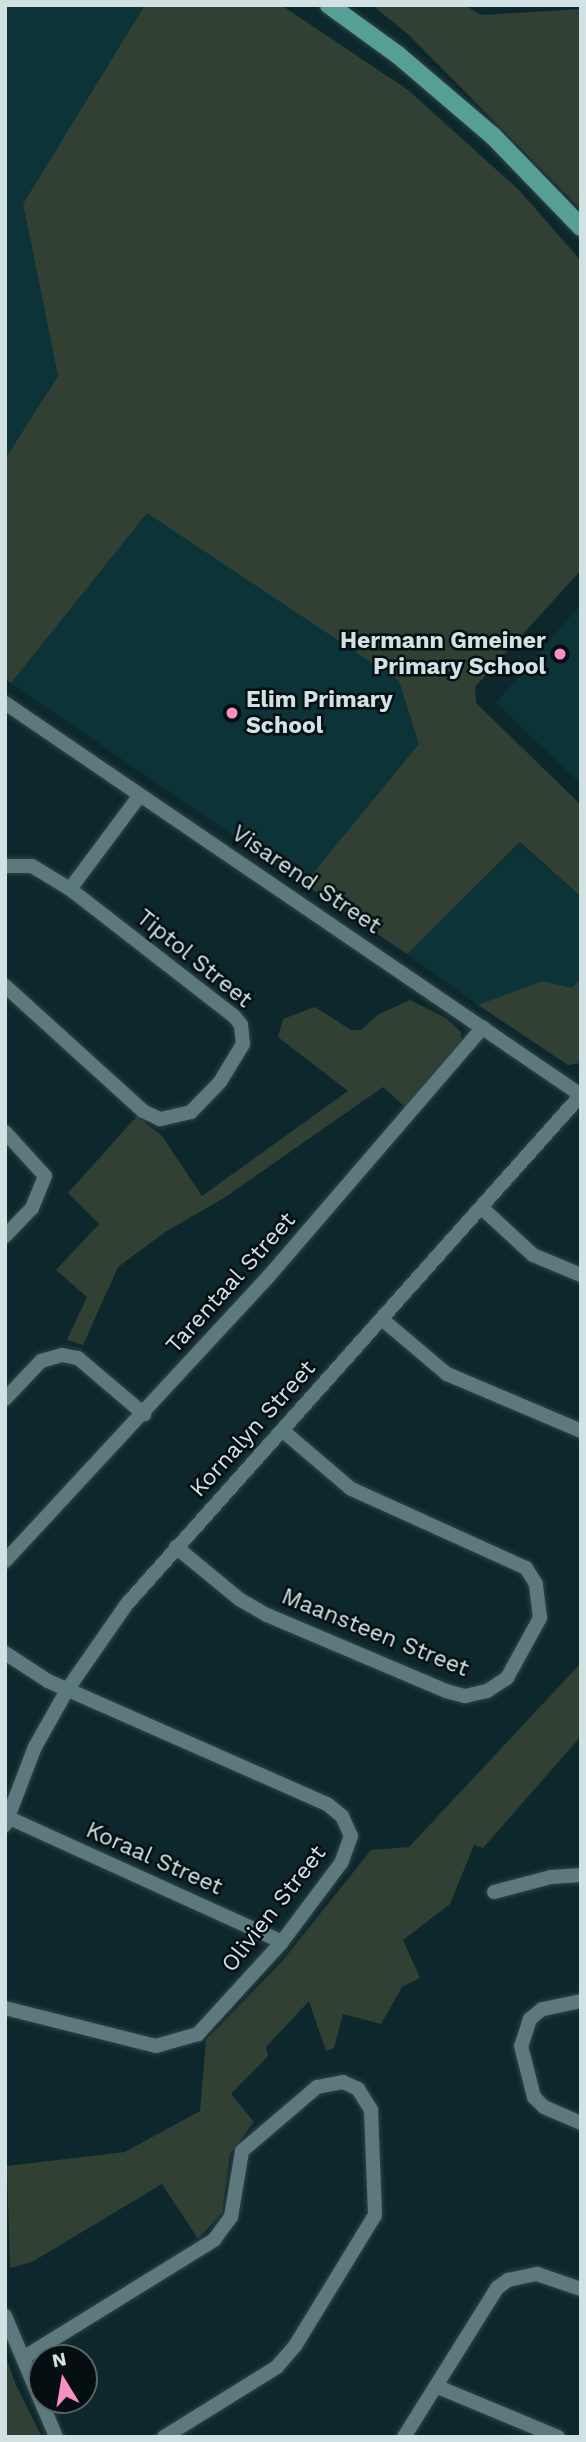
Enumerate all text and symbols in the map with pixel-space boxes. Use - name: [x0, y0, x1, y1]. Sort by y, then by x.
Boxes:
- place label: Hermann Gmeiner Primary School: [340, 627, 546, 681]
- marker: Hermann Gmeiner Primary School: [552, 646, 568, 662]
- place label: Elim Primary School: [246, 686, 393, 740]
- marker: Elim Primary School: [224, 705, 240, 721]
- street label: Visarend Street: [226, 820, 386, 940]
- street label: Tiptol Street: [130, 904, 258, 1014]
- street label: Tarentaal Street: [160, 1207, 302, 1359]
- street label: Kornalyn Street: [184, 1355, 322, 1503]
- street label: Maansteen Street: [277, 1583, 473, 1683]
- street label: Koraal Street: [81, 1816, 227, 1902]
- street label: Olivien Street: [216, 1840, 332, 1978]
- north arrow: [28, 2344, 98, 2414]
- text: N: [50, 2347, 68, 2372]

